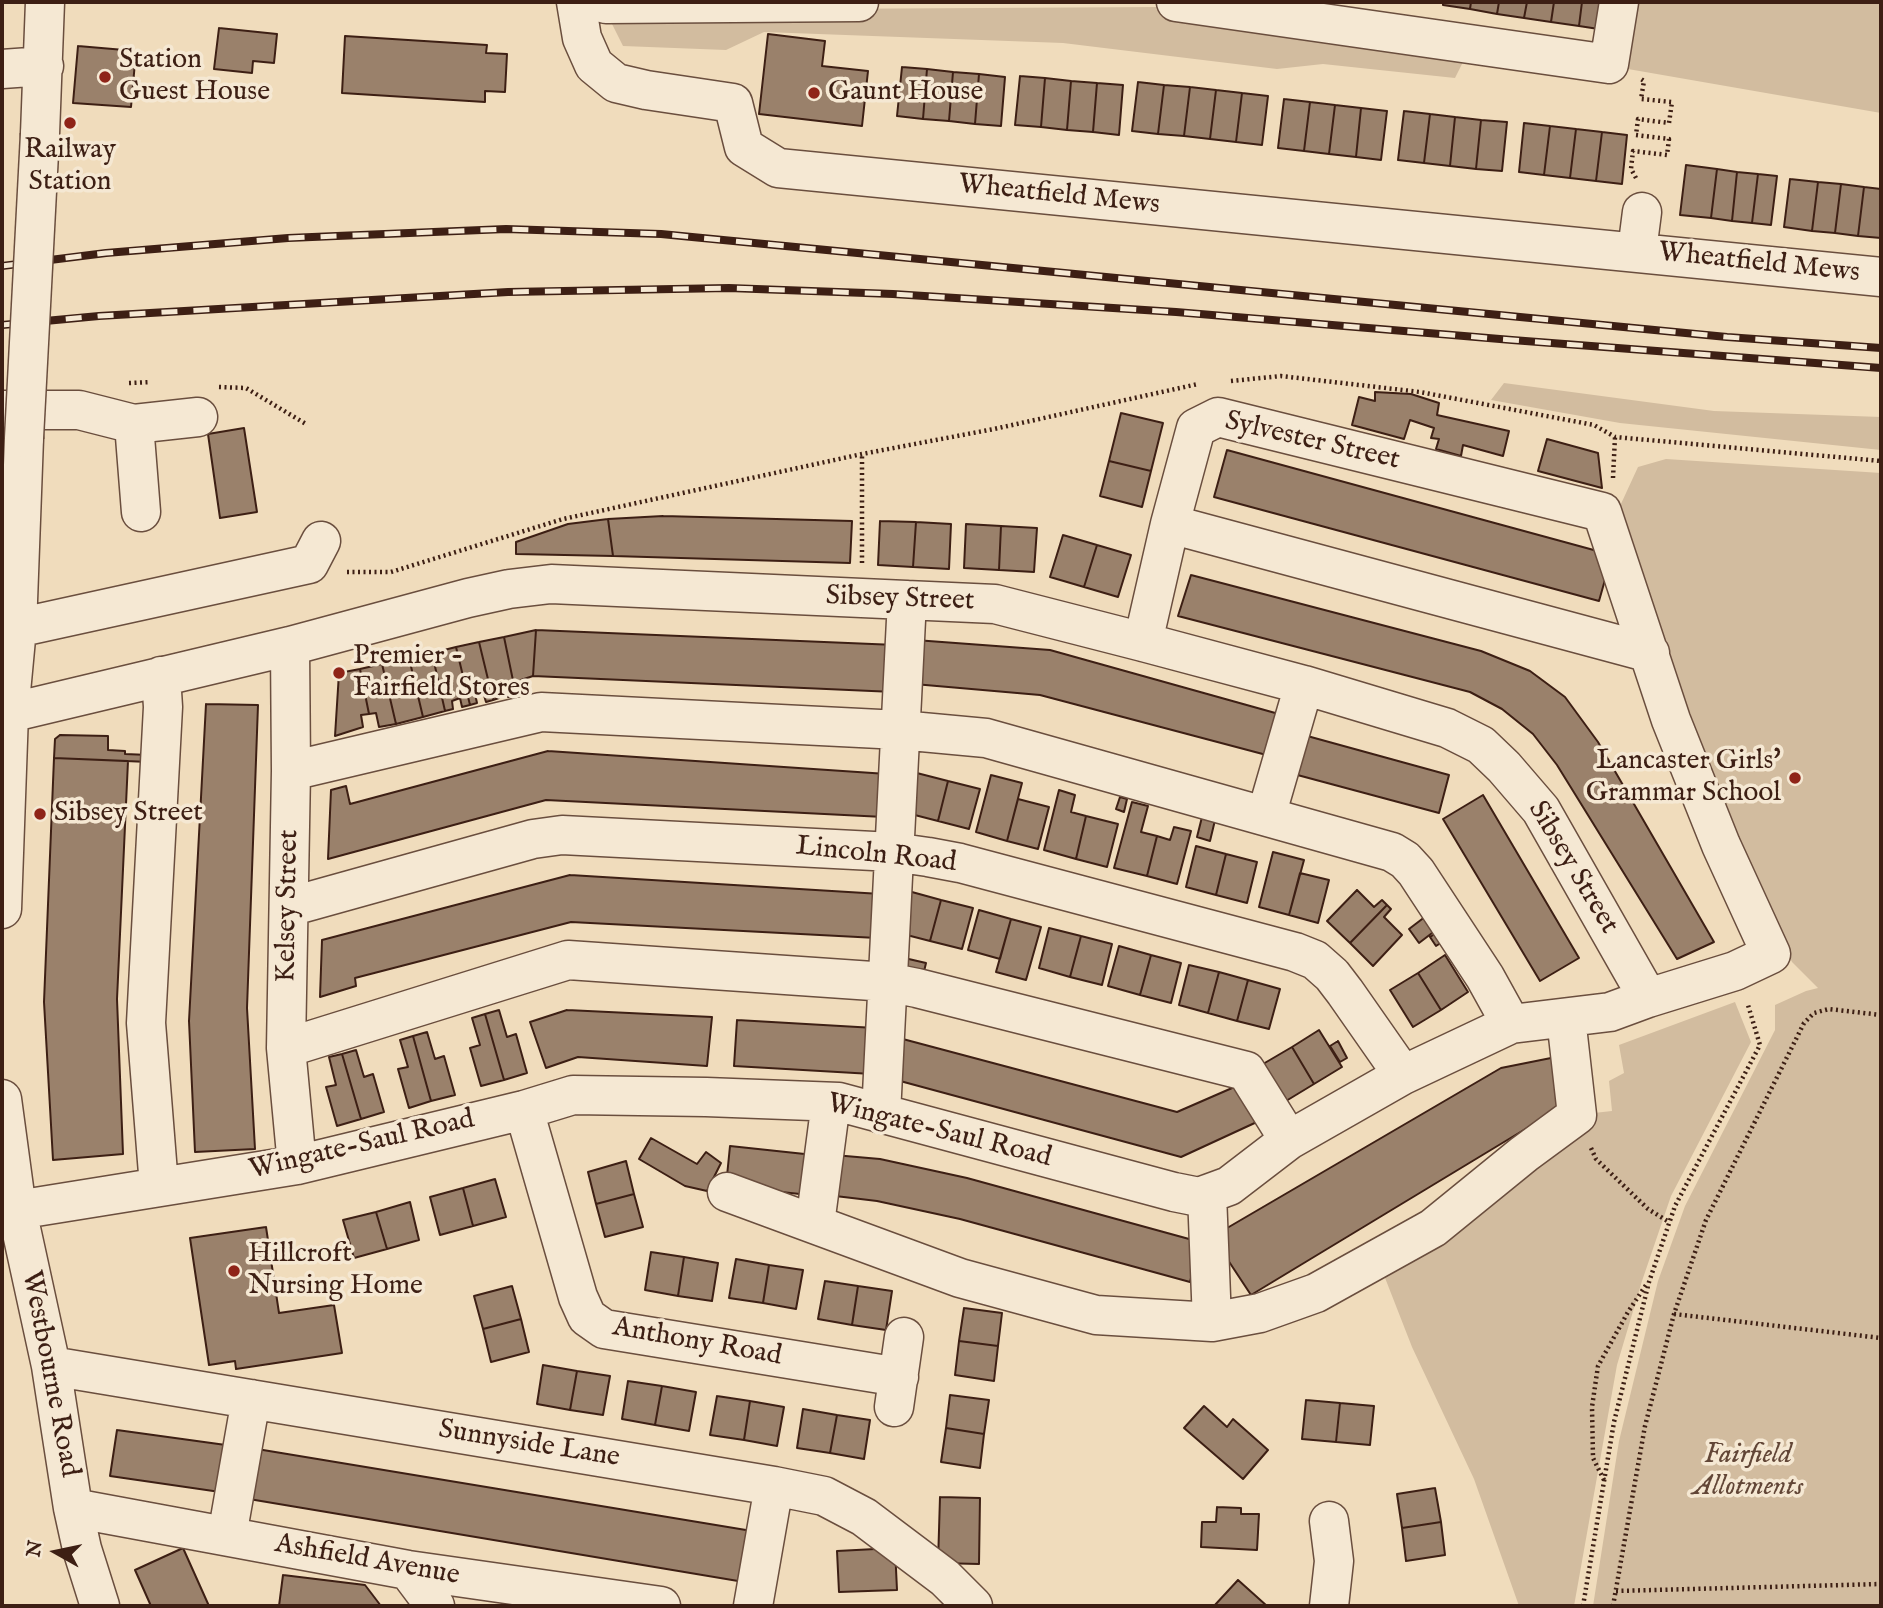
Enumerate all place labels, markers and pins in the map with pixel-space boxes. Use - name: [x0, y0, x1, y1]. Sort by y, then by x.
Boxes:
- place label: Station Guest House: [119, 44, 270, 110]
- marker: Station Guest House: [97, 69, 113, 85]
- place label: Gaunt House: [828, 76, 983, 110]
- marker: Gaunt House: [806, 85, 822, 101]
- marker: Railway Station: [62, 115, 78, 131]
- place label: Railway Station: [24, 134, 116, 200]
- place label: Premier - Fairfield Stores: [353, 640, 530, 706]
- marker: Premier - Fairfield Stores: [331, 665, 347, 681]
- place label: Lancaster Girls' Grammar School: [1586, 745, 1781, 811]
- marker: Lancaster Girls' Grammar School: [1787, 770, 1803, 786]
- place label: Sibsey Street: [54, 797, 203, 831]
- marker: Sibsey Street: [32, 806, 48, 822]
- place label: Hillcroft Nursing Home: [248, 1238, 423, 1304]
- marker: Hillcroft Nursing Home: [226, 1263, 242, 1279]

